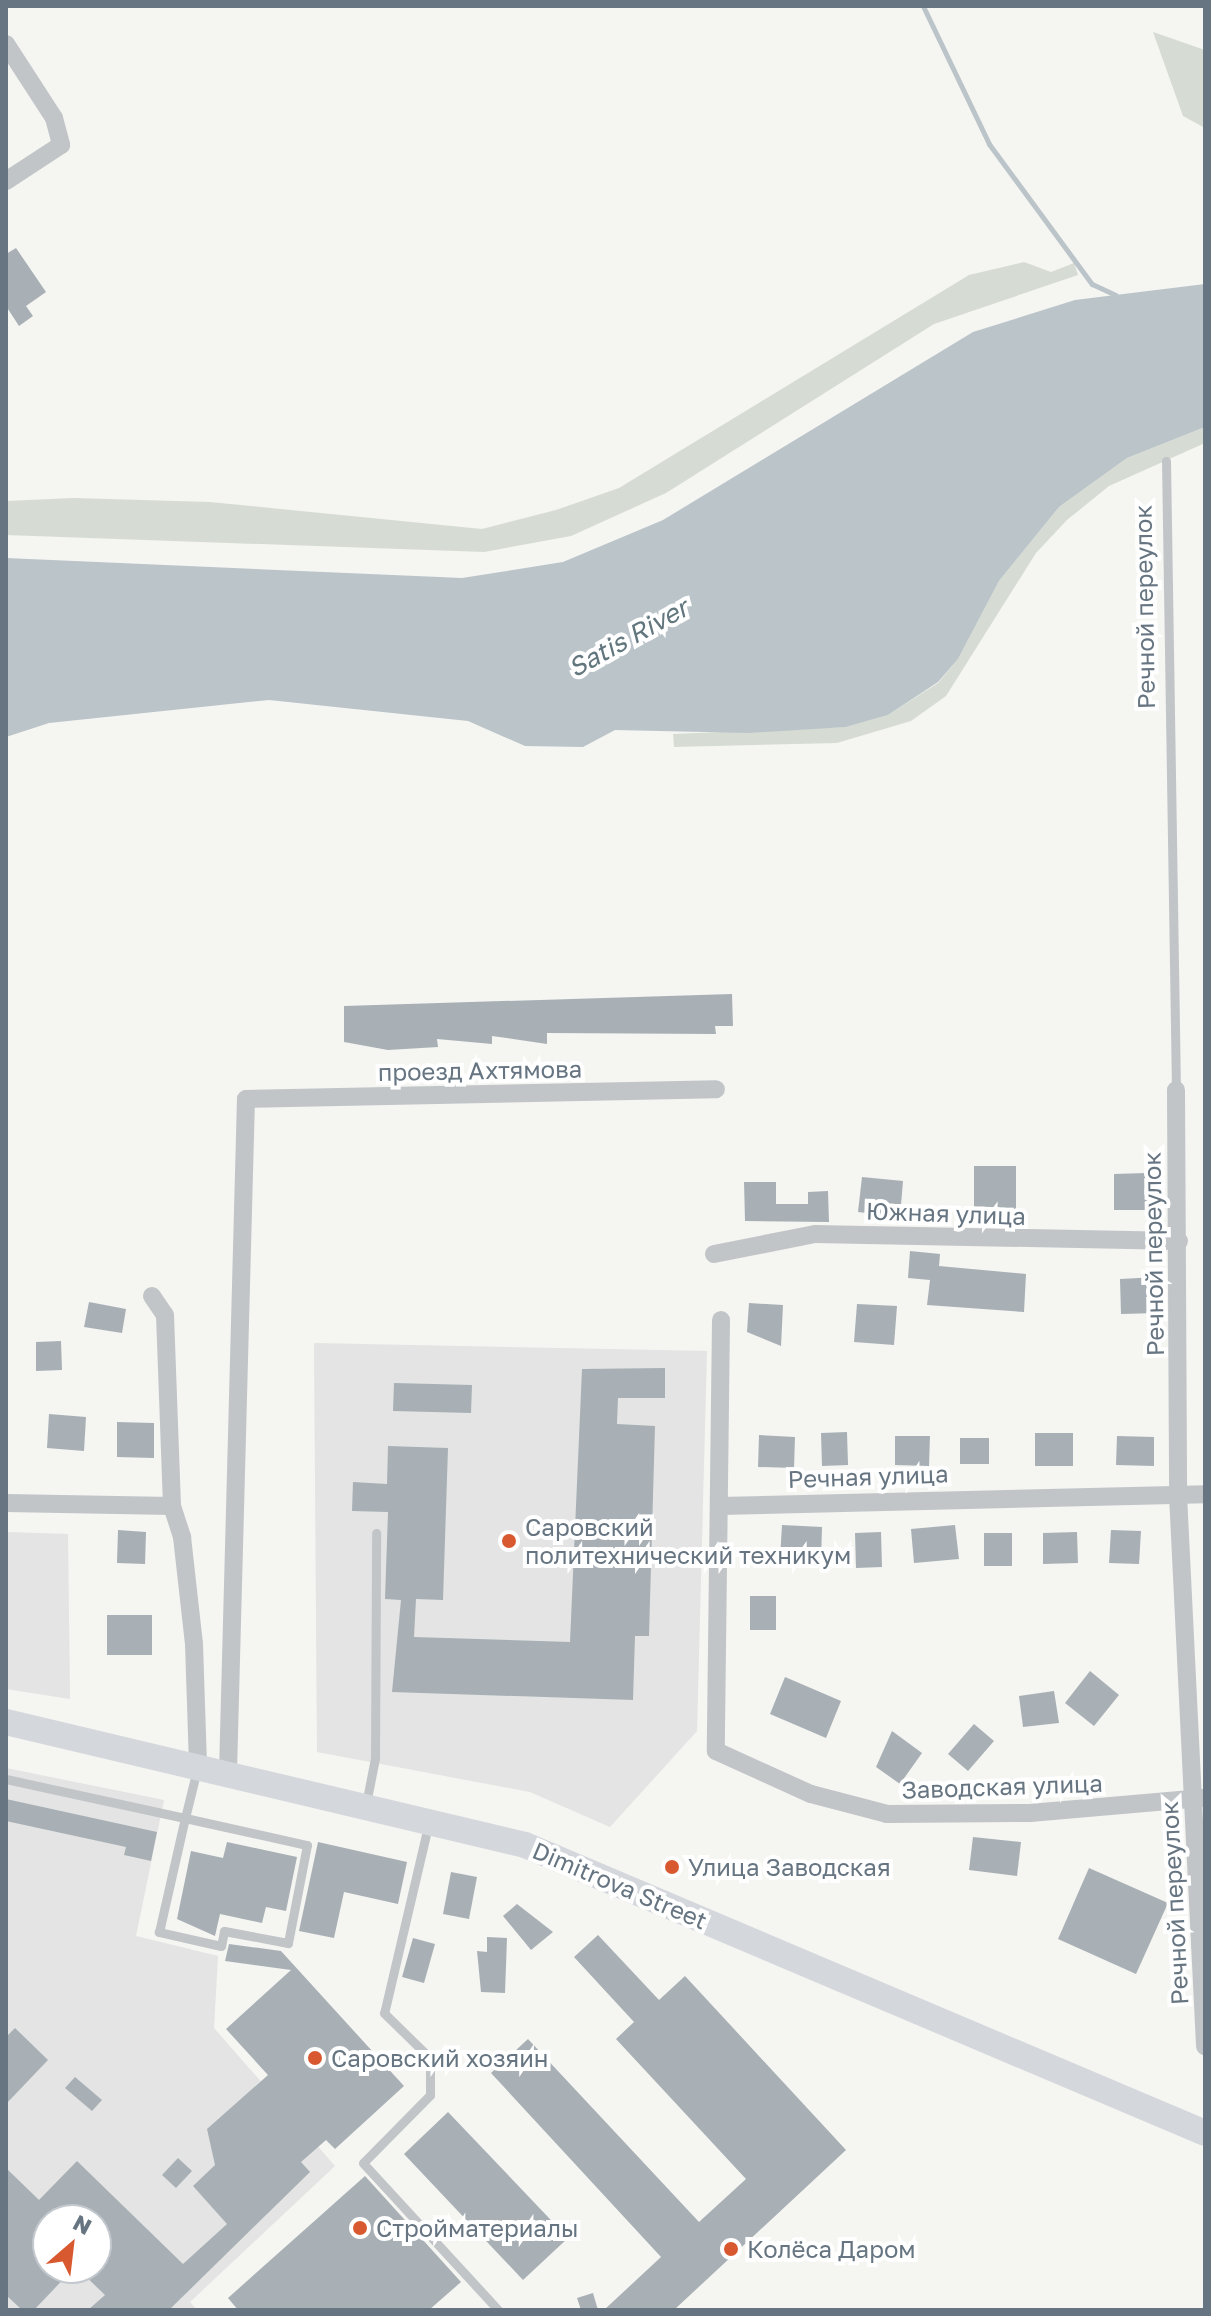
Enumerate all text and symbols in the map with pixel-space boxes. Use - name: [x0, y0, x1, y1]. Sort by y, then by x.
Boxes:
- street label: Речной переулок: [1128, 505, 1160, 709]
- water label: Satis River: [562, 592, 694, 684]
- street label: проезд Ахтямова: [378, 1054, 582, 1086]
- street label: Речной переулок: [1137, 1152, 1169, 1356]
- street label: Южная улица: [866, 1196, 1026, 1230]
- street label: Речная улица: [787, 1459, 949, 1493]
- place label: Саровский политехнический техникум: [525, 1513, 851, 1569]
- marker: Саровский политехнический техникум: [500, 1532, 518, 1550]
- street label: Заводская улица: [901, 1768, 1103, 1804]
- street label: Речной переулок: [1154, 1800, 1194, 2006]
- street label: Dimitrova Street: [528, 1835, 712, 1935]
- place label: Улица Заводская: [688, 1853, 891, 1881]
- marker: Улица Заводская: [663, 1858, 681, 1876]
- place label: Саровский хозяин: [331, 2044, 548, 2072]
- marker: Саровский хозяин: [306, 2049, 324, 2067]
- north arrow: [32, 2204, 112, 2284]
- text: N: [69, 2208, 96, 2240]
- place label: Стройматериалы: [376, 2214, 578, 2242]
- marker: Стройматериалы: [351, 2219, 369, 2237]
- place label: Колёса Даром: [747, 2235, 916, 2263]
- marker: Колёса Даром: [722, 2240, 740, 2258]

